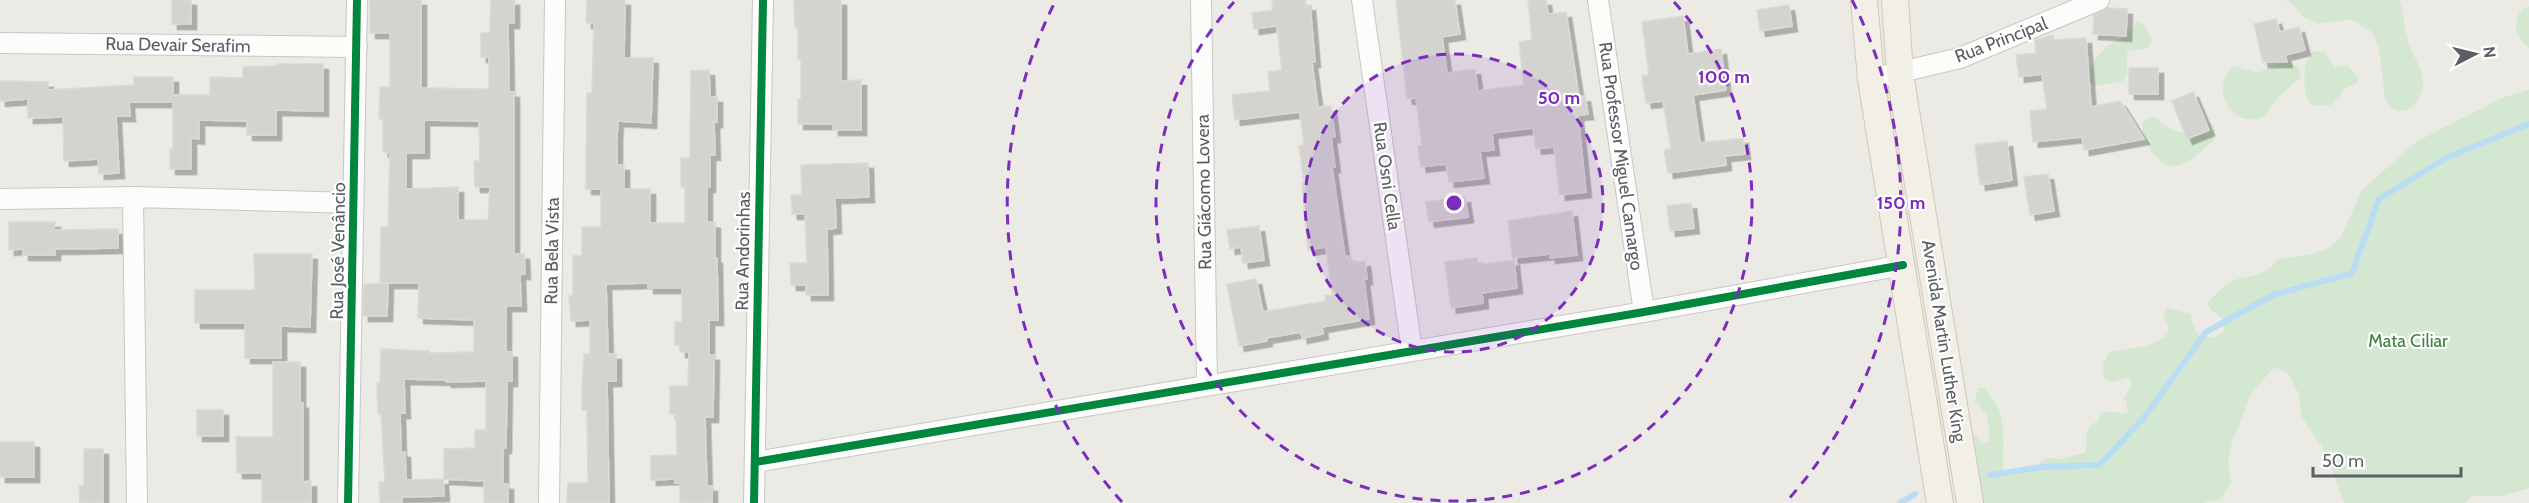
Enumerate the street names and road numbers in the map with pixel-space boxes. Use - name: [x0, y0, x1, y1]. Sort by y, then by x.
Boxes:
- street label: Rua Principal: [1952, 12, 2051, 68]
- street label: Rua Devair Serafim: [105, 33, 251, 57]
- street label: Rua Professor Miguel Camargo: [1594, 40, 1648, 272]
- street label: Rua Giácomo Lovera: [1192, 114, 1216, 270]
- street label: Rua Osni Cella: [1369, 120, 1406, 232]
- street label: Rua José Venâncio: [326, 182, 350, 320]
- street label: Rua Andorinhas: [731, 191, 755, 311]
- street label: Rua Bela Vista: [540, 197, 564, 305]
- street label: Avenida Martin Luther King: [1917, 238, 1971, 445]

